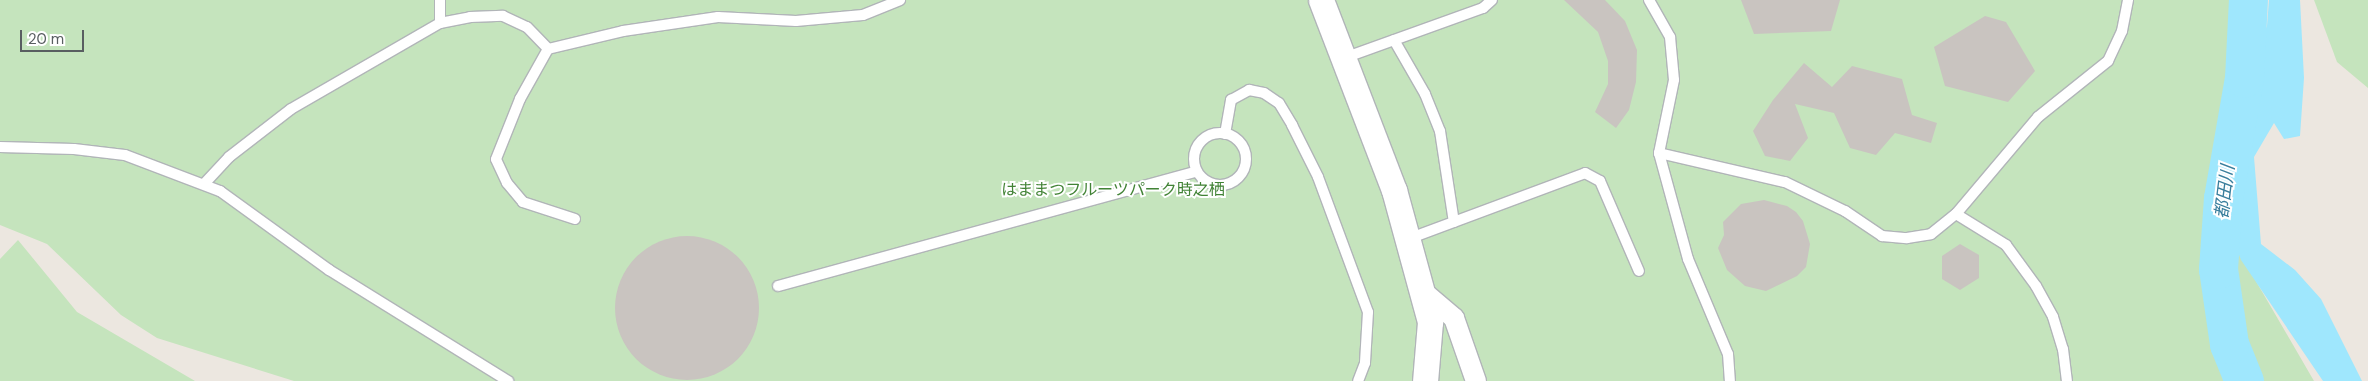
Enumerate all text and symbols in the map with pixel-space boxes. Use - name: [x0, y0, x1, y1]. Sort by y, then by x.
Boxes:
- scale bar: [22, 20, 86, 52]
- text: 20 m: [28, 29, 64, 49]
- water label: 都田川: [2211, 164, 2239, 220]
- park label: はままつフルーツパーク時之栖: [1001, 180, 1225, 200]

